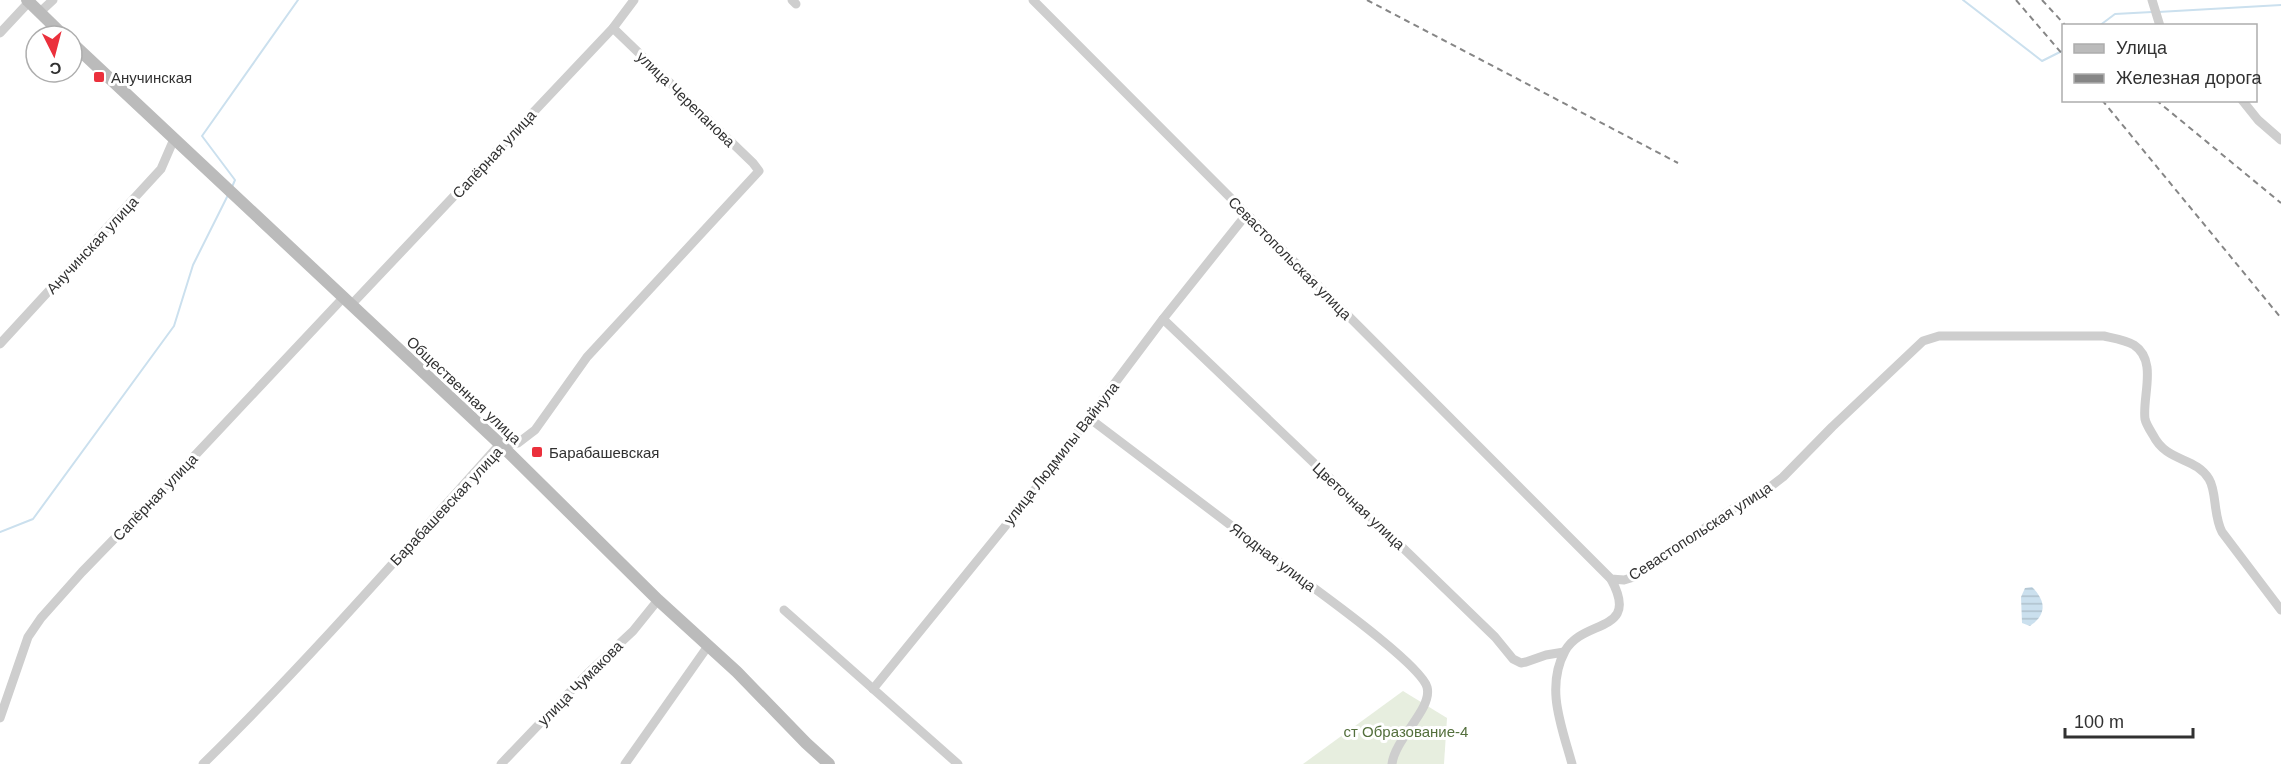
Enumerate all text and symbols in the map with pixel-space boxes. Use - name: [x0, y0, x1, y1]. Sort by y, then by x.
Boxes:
- north arrow: [24, 24, 84, 84]
- legend: [2062, 24, 2257, 102]
- text: Улица: [2116, 38, 2168, 58]
- street label: улица Черепанова: [633, 48, 739, 151]
- text: С: [48, 59, 62, 78]
- text: Железная дорога: [2116, 68, 2263, 88]
- place label: Анучинская: [111, 69, 192, 86]
- marker: Анучинская: [92, 70, 106, 84]
- street label: Сапёрная улица: [449, 106, 540, 202]
- street label: Анучинская улица: [43, 192, 142, 297]
- street label: Севастопольская улица: [1225, 193, 1355, 323]
- street label: Общественная улица: [403, 333, 525, 448]
- street label: улица Людмилы Вайнула: [1000, 378, 1122, 528]
- street label: Барабашевская улица: [387, 443, 506, 569]
- place label: Барабашевская: [549, 444, 660, 461]
- marker: Барабашевская: [530, 445, 544, 459]
- street label: Сапёрная улица: [109, 450, 201, 544]
- street label: Цветочная улица: [1310, 459, 1409, 553]
- street label: Севастопольская улица: [1625, 478, 1775, 584]
- street label: Ягодная улица: [1227, 519, 1320, 595]
- street label: улица Чумакова: [534, 637, 626, 729]
- scale bar: [2065, 701, 2192, 739]
- text: 100 m: [2074, 712, 2124, 732]
- park label: ст Образование-4: [1344, 723, 1468, 740]

